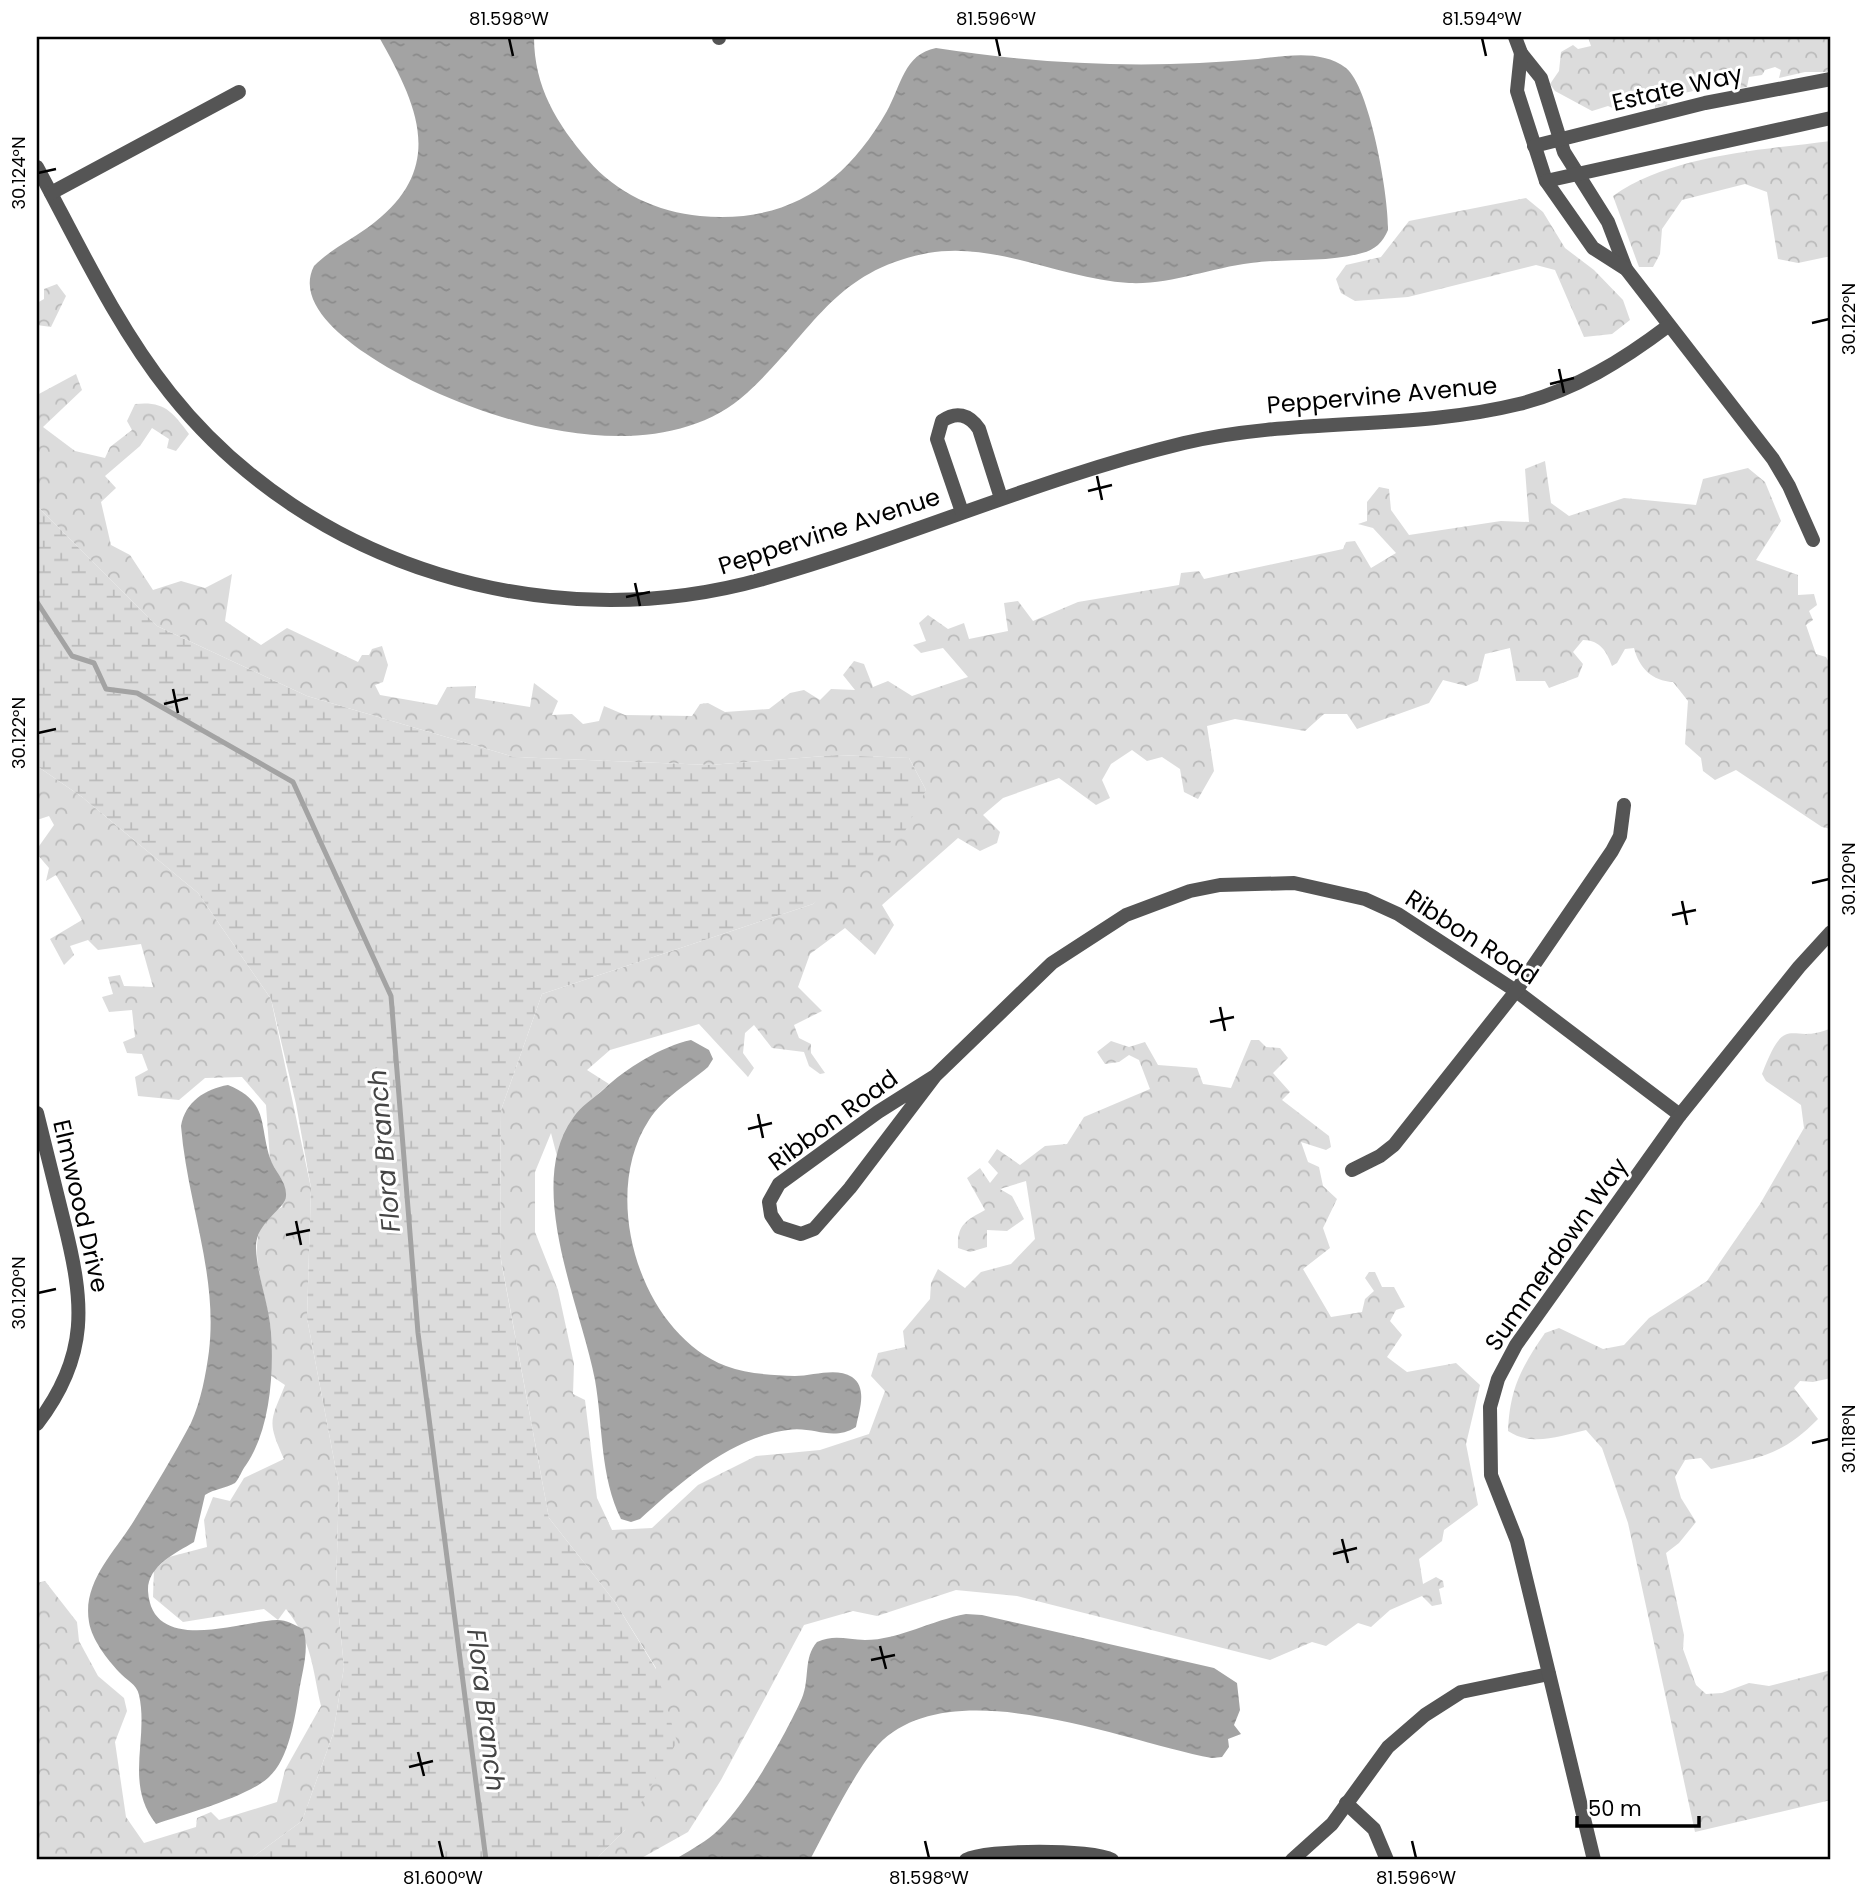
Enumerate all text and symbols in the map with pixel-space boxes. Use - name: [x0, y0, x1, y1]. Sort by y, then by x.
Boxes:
- text: 81.598°W: [469, 6, 549, 31]
- text: 81.596°W: [956, 6, 1036, 31]
- text: 81.594°W: [1442, 6, 1522, 31]
- street label: Estate Way: [1609, 57, 1746, 119]
- text: 30.124°N: [6, 136, 31, 210]
- text: 30.122°N: [1836, 283, 1861, 355]
- street label: Peppervine Avenue: [1265, 368, 1499, 422]
- street label: Peppervine Avenue: [714, 480, 944, 582]
- text: 30.122°N: [6, 697, 31, 769]
- text: 30.120°N: [1836, 842, 1861, 916]
- street label: Ribbon Road: [1399, 882, 1545, 992]
- street label: Ribbon Road: [762, 1062, 904, 1178]
- water label: Flora Branch: [359, 1068, 409, 1234]
- street label: Elmwood Drive: [45, 1116, 117, 1296]
- street label: Summerdown Way: [1477, 1150, 1635, 1357]
- text: 30.120°N: [6, 1256, 31, 1330]
- text: 30.118°N: [1836, 1405, 1861, 1473]
- water label: Flora Branch: [458, 1627, 514, 1793]
- scale bar: [1577, 1785, 1700, 1829]
- text: 50 m: [1588, 1794, 1642, 1823]
- text: 81.600°W: [403, 1865, 483, 1890]
- text: 81.598°W: [889, 1865, 969, 1890]
- text: 81.596°W: [1376, 1865, 1456, 1890]

